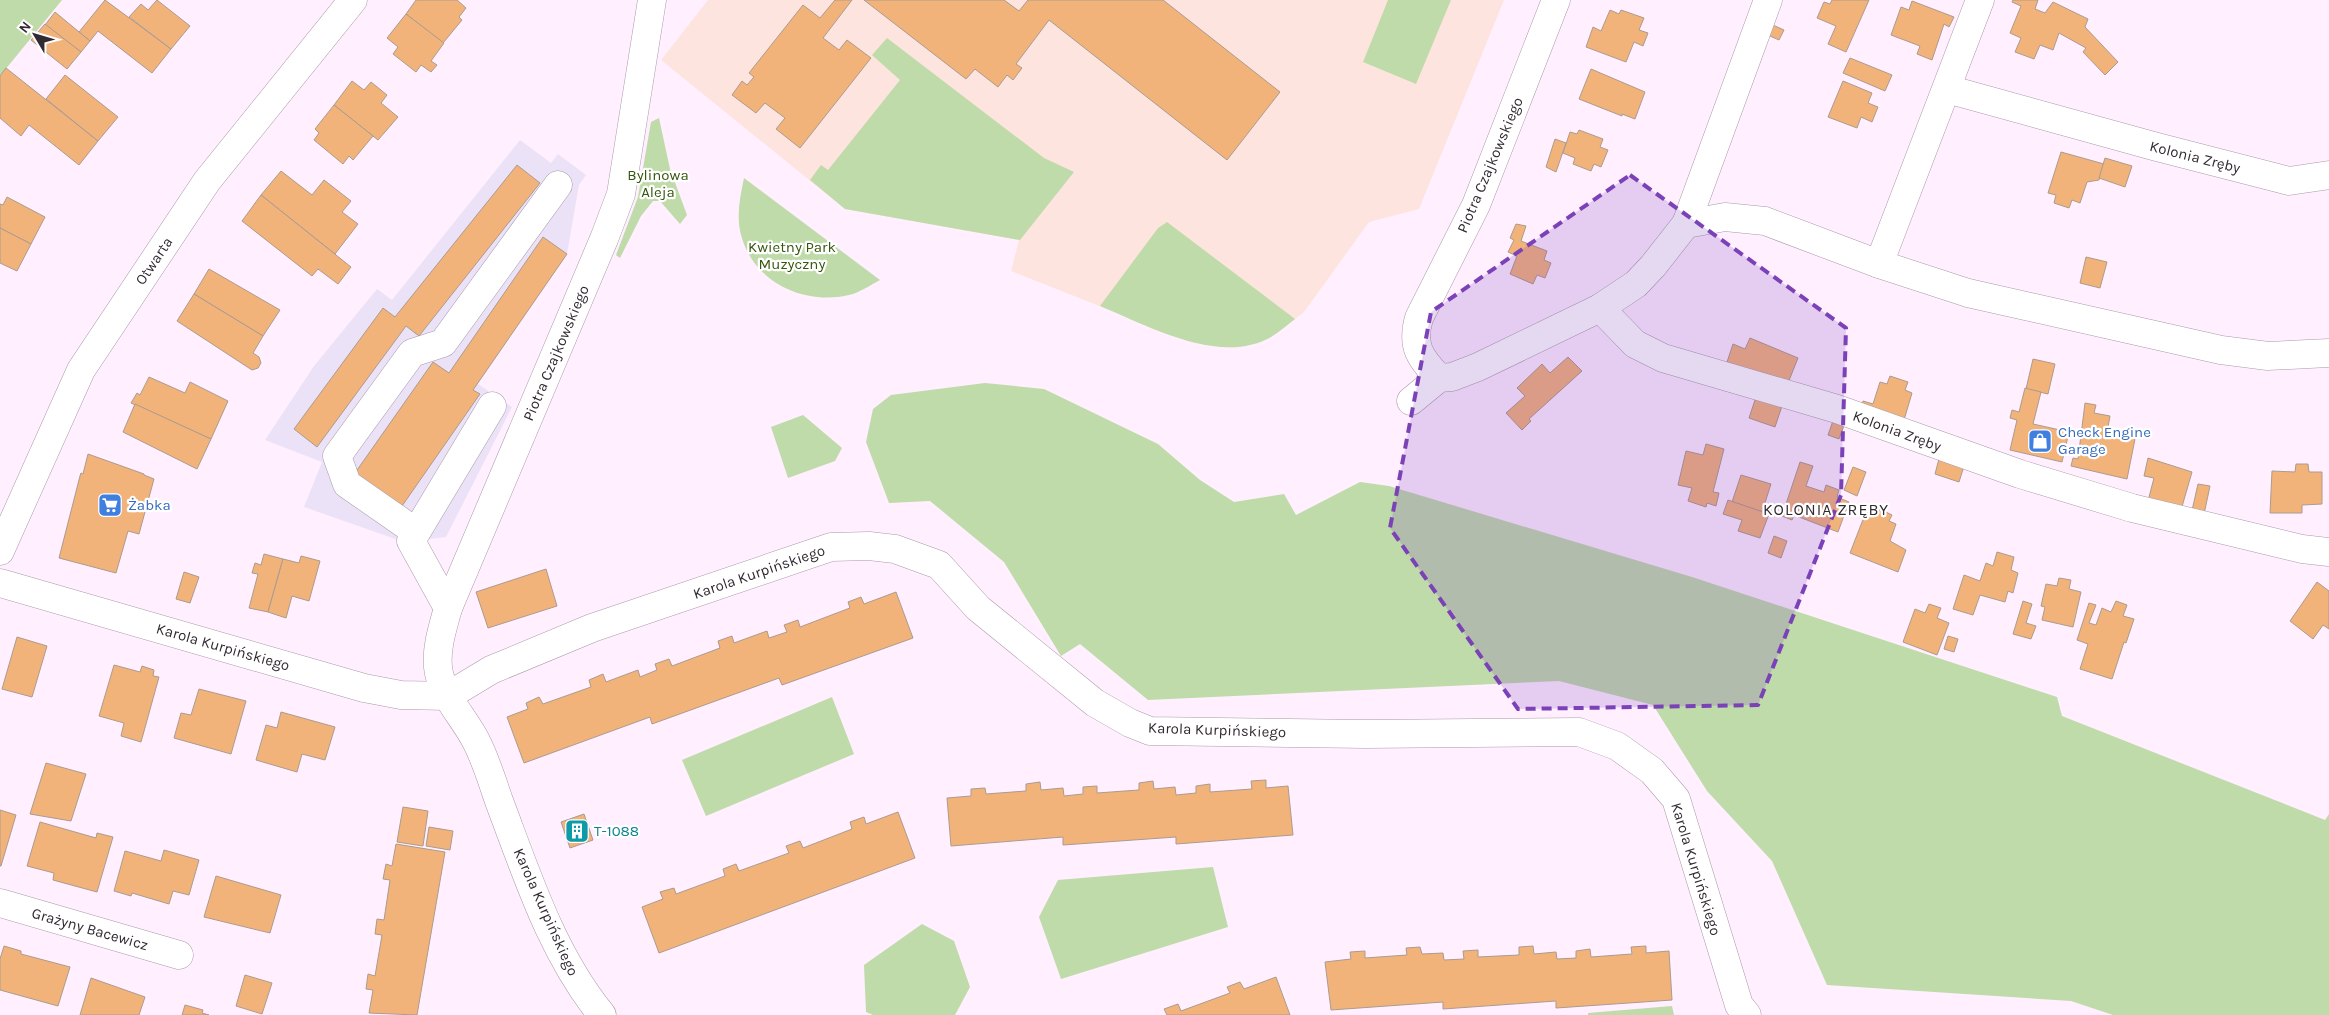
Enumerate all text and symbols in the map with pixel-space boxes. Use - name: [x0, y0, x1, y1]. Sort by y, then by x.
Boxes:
- north arrow: [10, 10, 60, 60]
- text: N: [15, 18, 35, 36]
- street label: Piotra Czajkowskiego: [1453, 94, 1527, 236]
- street label: Kolonia Zręby: [2148, 137, 2242, 177]
- park label: Bylinowa Aleja: [627, 166, 689, 201]
- street label: Otwarta: [132, 234, 176, 288]
- park label: Kwietny Park Muzyczny: [748, 238, 836, 273]
- street label: Piotra Czajkowskiego: [519, 282, 593, 424]
- street label: Kolonia Zręby: [1850, 407, 1944, 455]
- place label: Check Engine Garage: [2058, 423, 2151, 458]
- shop icon: Check Engine Garage: [2027, 428, 2053, 454]
- supermarket icon: Żabka: [97, 492, 123, 518]
- place label: Żabka: [128, 496, 171, 514]
- district label: KOLONIA ZRĘBY: [1763, 500, 1889, 519]
- street label: Karola Kurpińskiego: [691, 541, 827, 603]
- street label: Karola Kurpińskiego: [154, 619, 292, 675]
- street label: Karola Kurpińskiego: [1148, 719, 1286, 741]
- street label: Karola Kurpińskiego: [1667, 800, 1725, 938]
- building icon: T-1088: [564, 818, 590, 844]
- place label: T-1088: [594, 822, 639, 840]
- street label: Karola Kurpińskiego: [510, 845, 582, 979]
- street label: Grażyny Bacewicz: [30, 904, 150, 954]

